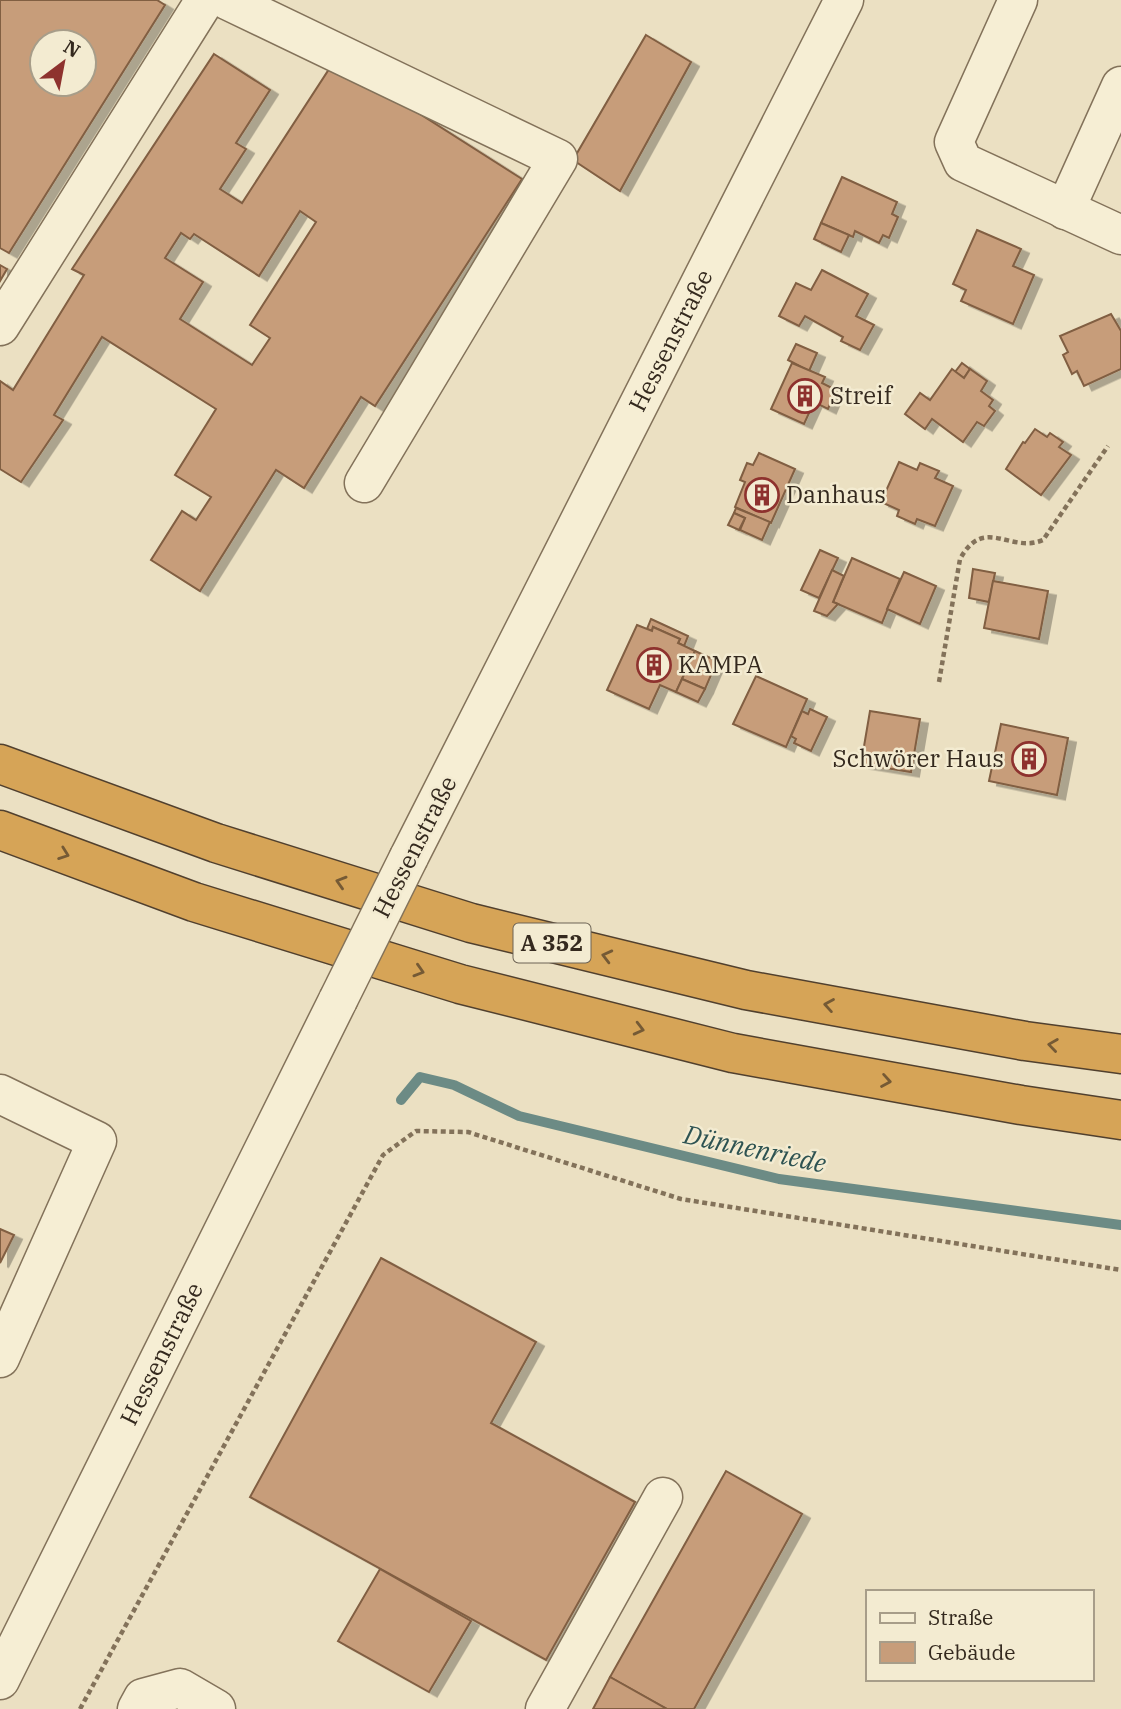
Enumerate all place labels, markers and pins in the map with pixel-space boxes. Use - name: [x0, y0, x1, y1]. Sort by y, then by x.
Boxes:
- building icon: Streif: [786, 377, 824, 415]
- place label: Streif: [830, 379, 894, 411]
- building icon: Danhaus: [743, 476, 781, 514]
- place label: Danhaus: [786, 478, 886, 510]
- building icon: KAMPA: [635, 646, 673, 684]
- place label: KAMPA: [678, 648, 763, 680]
- building icon: Schwörer Haus: [1010, 740, 1048, 778]
- place label: Schwörer Haus: [833, 742, 1004, 774]

